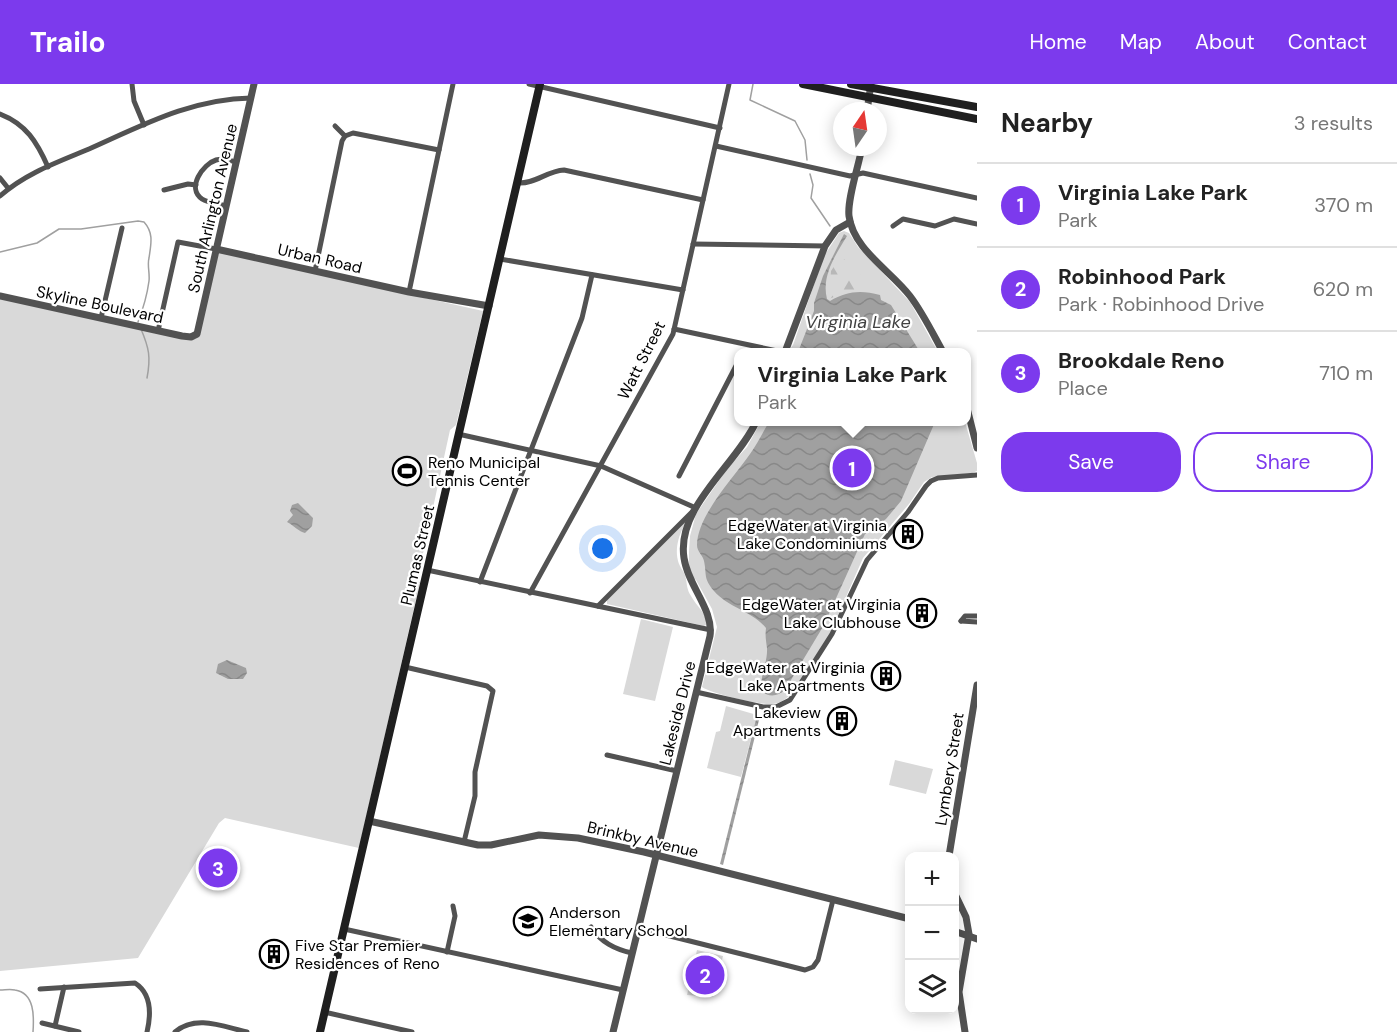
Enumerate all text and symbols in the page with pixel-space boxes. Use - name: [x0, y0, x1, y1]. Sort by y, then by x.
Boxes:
- text: Trailo: [30, 24, 106, 61]
- text: Home: [1029, 28, 1087, 56]
- text: Map: [1120, 28, 1162, 56]
- text: About: [1195, 28, 1255, 56]
- text: Contact: [1288, 28, 1367, 56]
- north arrow: [833, 102, 887, 156]
- text: Nearby: [1001, 106, 1093, 140]
- text: 3 results: [1294, 110, 1373, 136]
- street label: South Arlington Avenue: [183, 121, 242, 295]
- text: Virginia Lake Park: [1058, 178, 1248, 207]
- text: 1: [1017, 192, 1024, 218]
- text: 370 m: [1314, 192, 1373, 218]
- text: Park: [1058, 207, 1098, 233]
- street label: Urban Road: [276, 239, 364, 278]
- text: Robinhood Park: [1058, 262, 1226, 291]
- text: 2: [1015, 276, 1026, 302]
- text: 620 m: [1313, 276, 1373, 302]
- street label: Skyline Boulevard: [35, 281, 165, 328]
- text: Park · Robinhood Drive: [1058, 291, 1264, 317]
- water label: Virginia Lake: [805, 310, 911, 334]
- street label: Watt Street: [613, 317, 670, 403]
- text: Brookdale Reno: [1058, 346, 1225, 375]
- popup: [734, 348, 971, 426]
- text: Virginia Lake Park: [758, 360, 947, 389]
- text: 3: [1014, 360, 1027, 386]
- text: 710 m: [1319, 360, 1373, 386]
- text: Place: [1058, 375, 1108, 401]
- text: Park: [758, 389, 797, 415]
- button: Save: [1001, 432, 1181, 492]
- button: Share: [1193, 432, 1373, 492]
- pin: 1: [832, 446, 872, 490]
- place label: Reno Municipal Tennis Center: [428, 452, 540, 491]
- sports icon: Reno Municipal Tennis Center: [391, 455, 423, 487]
- street label: Plumas Street: [396, 503, 439, 607]
- place label: EdgeWater at Virginia Lake Condominiums: [728, 515, 887, 554]
- building icon: EdgeWater at Virginia Lake Condominiums: [892, 518, 924, 550]
- your location: [588, 534, 617, 563]
- place label: EdgeWater at Virginia Lake Clubhouse: [742, 594, 901, 633]
- building icon: EdgeWater at Virginia Lake Clubhouse: [906, 597, 938, 629]
- place label: EdgeWater at Virginia Lake Apartments: [706, 657, 865, 696]
- street label: Lakeside Drive: [654, 659, 701, 768]
- building icon: EdgeWater at Virginia Lake Apartments: [870, 660, 902, 692]
- place label: Lakeview Apartments: [733, 702, 821, 741]
- building icon: Lakeview Apartments: [826, 705, 858, 737]
- street label: Lymbery Street: [930, 711, 969, 827]
- street label: Brinkby Avenue: [585, 816, 701, 862]
- pin: 3: [198, 846, 238, 890]
- map controls: [905, 852, 959, 1014]
- button: +: [905, 852, 959, 906]
- place label: Anderson Elementary School: [549, 902, 687, 941]
- school or university icon: Anderson Elementary School: [512, 905, 544, 937]
- button: −: [905, 906, 959, 960]
- place label: Five Star Premier Residences of Reno: [295, 935, 440, 974]
- building icon: Five Star Premier Residences of Reno: [258, 938, 290, 970]
- pin: 2: [686, 952, 724, 998]
- button: layers: [905, 960, 959, 1014]

